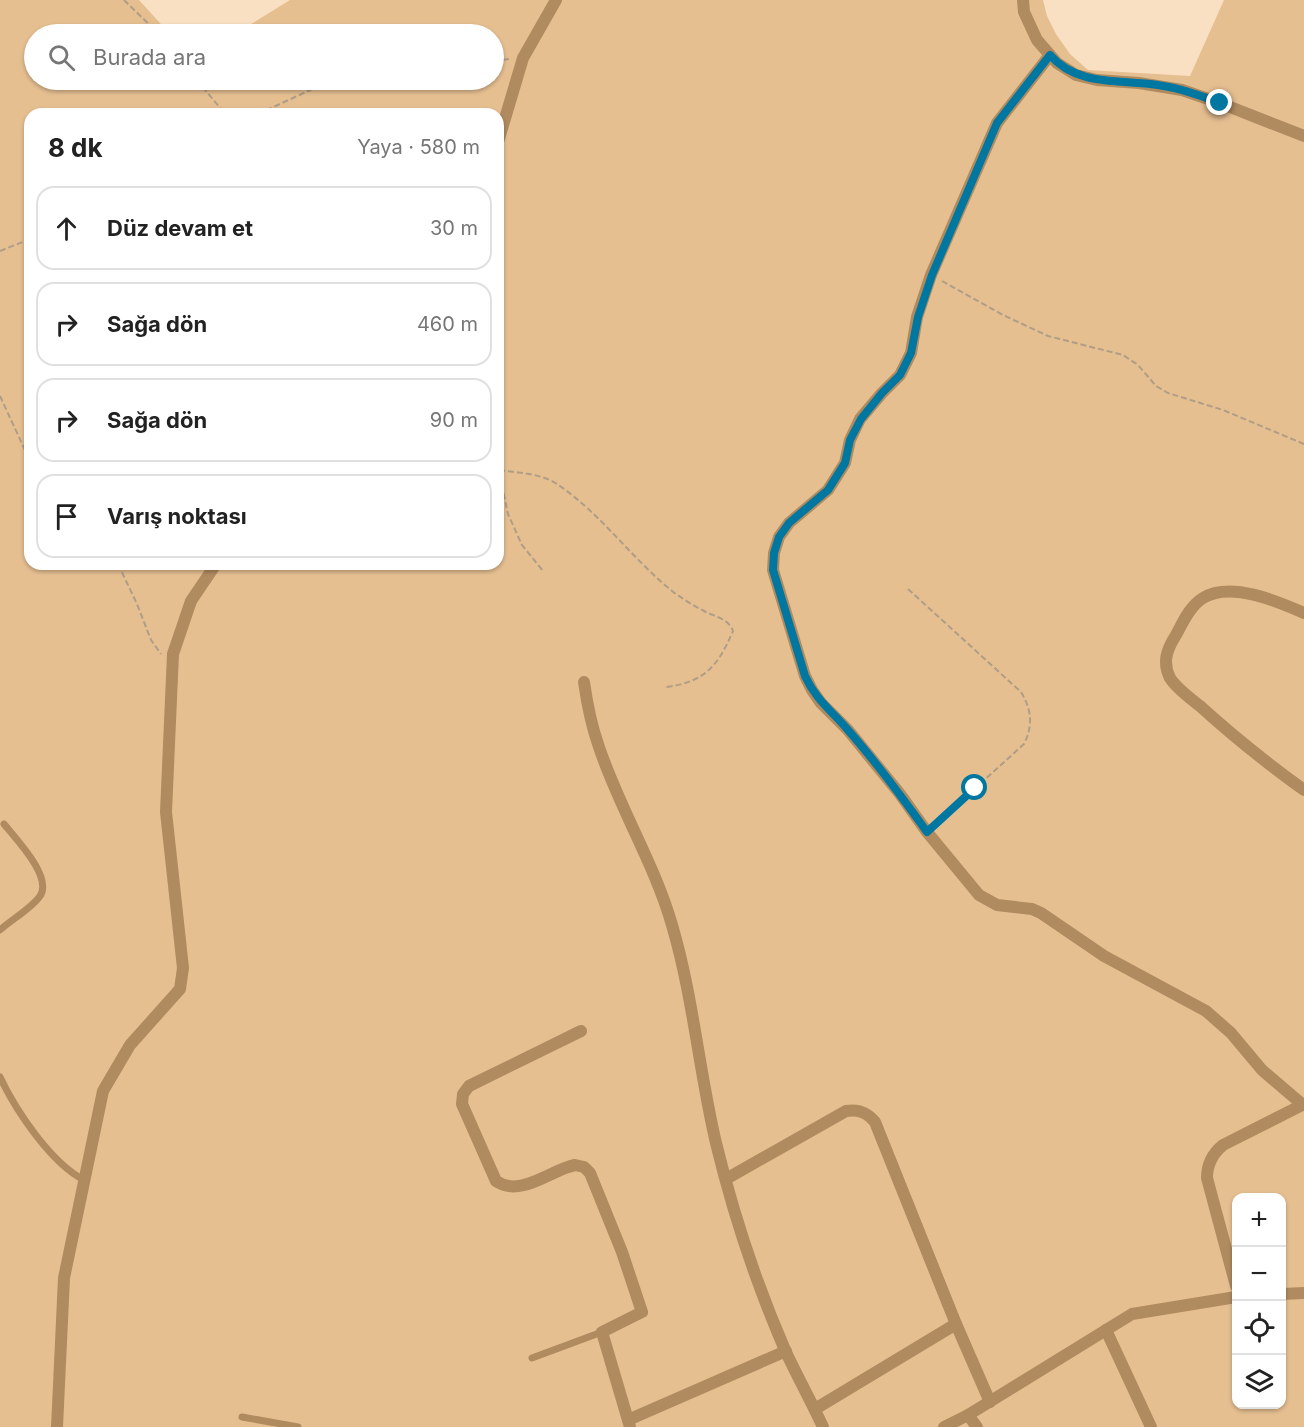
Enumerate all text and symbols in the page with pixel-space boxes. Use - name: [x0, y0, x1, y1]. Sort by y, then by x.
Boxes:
- search box: [24, 24, 504, 90]
- icon: search: [45, 41, 78, 74]
- text: Burada ara: [93, 44, 206, 70]
- route end: [1206, 89, 1232, 115]
- text: 8 dk: [48, 132, 103, 163]
- text: Yaya · 580 m: [357, 135, 480, 159]
- icon: ahead: [50, 212, 83, 245]
- text: Düz devam et: [107, 215, 253, 241]
- text: 30 m: [430, 216, 478, 240]
- icon: right: [50, 308, 83, 341]
- text: Sağa dön: [107, 311, 207, 337]
- text: 460 m: [417, 312, 478, 336]
- icon: right: [50, 404, 83, 437]
- text: Sağa dön: [107, 407, 207, 433]
- text: 90 m: [430, 408, 478, 432]
- icon: arrive: [50, 500, 83, 533]
- text: Varış noktası: [107, 503, 247, 529]
- route start: [961, 774, 987, 800]
- map controls: [1232, 1193, 1286, 1409]
- button: +: [1232, 1193, 1286, 1247]
- button: −: [1232, 1247, 1286, 1301]
- button: locate: [1232, 1301, 1286, 1355]
- button: layers: [1232, 1355, 1286, 1409]

